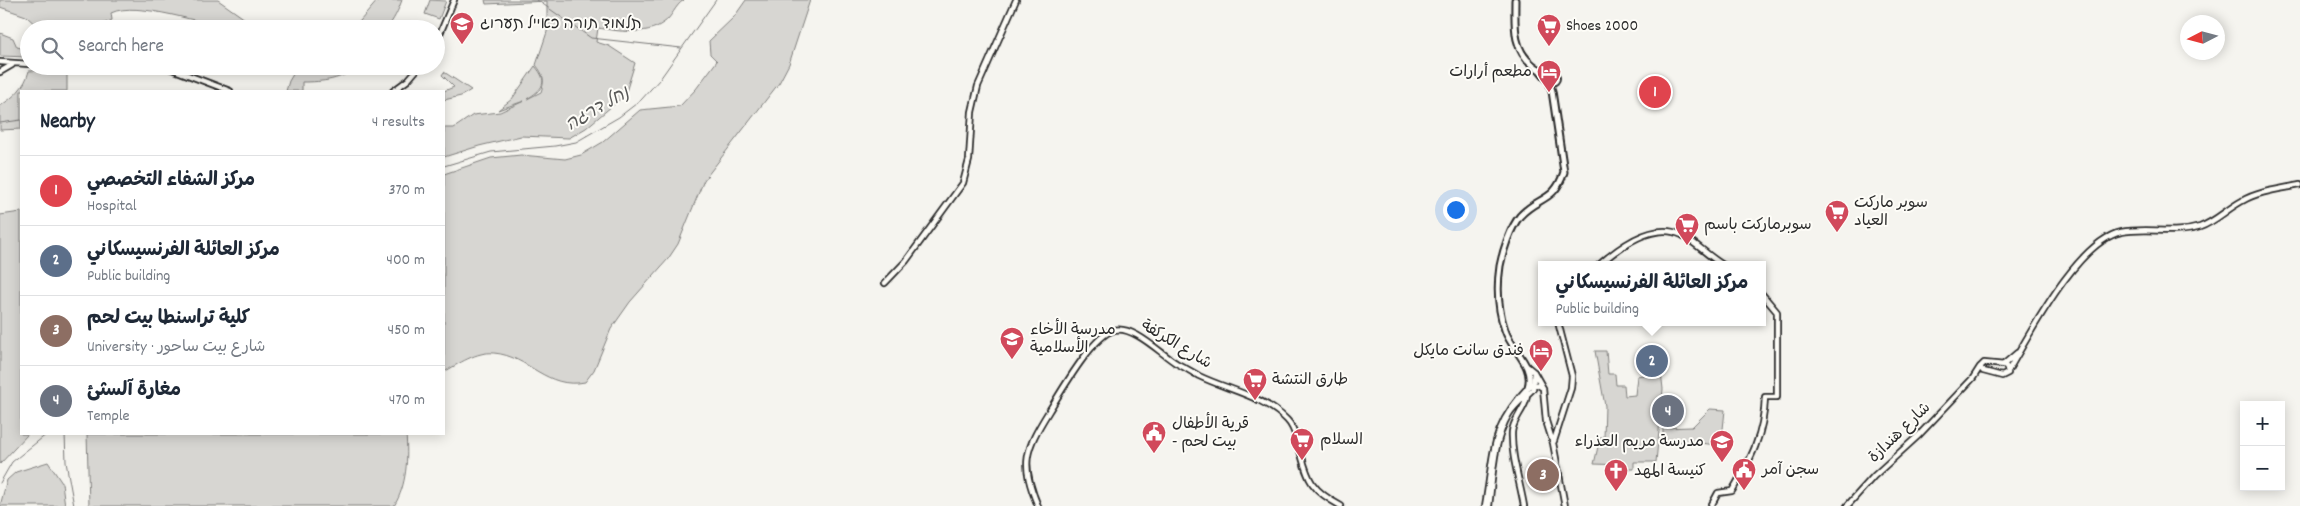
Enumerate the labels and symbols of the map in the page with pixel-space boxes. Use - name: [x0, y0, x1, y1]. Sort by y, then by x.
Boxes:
- school or university icon: תלמוד תורה כאייל תערוג: [449, 11, 475, 45]
- place label: תלמוד תורה כאייל תערוג: [480, 13, 642, 36]
- supermarket icon: Shoes 2000: [1536, 13, 1562, 47]
- place label: Shoes 2000: [1566, 15, 1638, 38]
- north arrow: [2180, 15, 2225, 60]
- hotel icon: مطعم أرارات: [1536, 59, 1562, 93]
- place label: مطعم أرارات: [1449, 61, 1532, 84]
- pin: 1: [1639, 73, 1671, 111]
- water label: נחל דרגה: [562, 81, 636, 138]
- place label: سوبر ماركت العياد: [1854, 192, 1928, 233]
- your location: [1443, 197, 1469, 223]
- supermarket icon: سوبر ماركت العياد: [1824, 199, 1850, 233]
- supermarket icon: سوبرماركت باسم: [1674, 212, 1700, 246]
- place label: سوبرماركت باسم: [1704, 214, 1812, 237]
- street label: شارع الكركفة: [1136, 315, 1216, 375]
- place label: مدرسة الأخاء الأسلامية: [1030, 318, 1116, 360]
- school or university icon: مدرسة الأخاء الأسلامية: [999, 326, 1025, 360]
- hotel icon: فندق سانت مايكل: [1528, 338, 1554, 372]
- place label: فندق سانت مايكل: [1413, 340, 1524, 363]
- pin: 2: [1636, 342, 1668, 380]
- supermarket icon: طارق النتشة: [1242, 367, 1268, 401]
- place label: طارق النتشة: [1272, 369, 1348, 392]
- pin: 4: [1652, 392, 1684, 430]
- street label: شارع هندازة: [1864, 397, 1936, 469]
- place label: قرية الأطفال - بيت لحم: [1172, 412, 1249, 454]
- public building icon: قرية الأطفال - بيت لحم: [1141, 420, 1167, 454]
- supermarket icon: السلام: [1289, 427, 1315, 461]
- place label: السلام: [1320, 429, 1363, 452]
- school or university icon: مدرسة مريم العذراء: [1709, 429, 1735, 463]
- place label: مدرسة مريم العذراء: [1575, 431, 1704, 454]
- pin: 3: [1527, 456, 1559, 494]
- public building icon: سجن آمر: [1731, 457, 1757, 491]
- church icon: كنيسة المهد: [1603, 458, 1629, 492]
- place label: سجن آمر: [1760, 459, 1819, 482]
- place label: كنيسة المهد: [1634, 460, 1706, 483]

